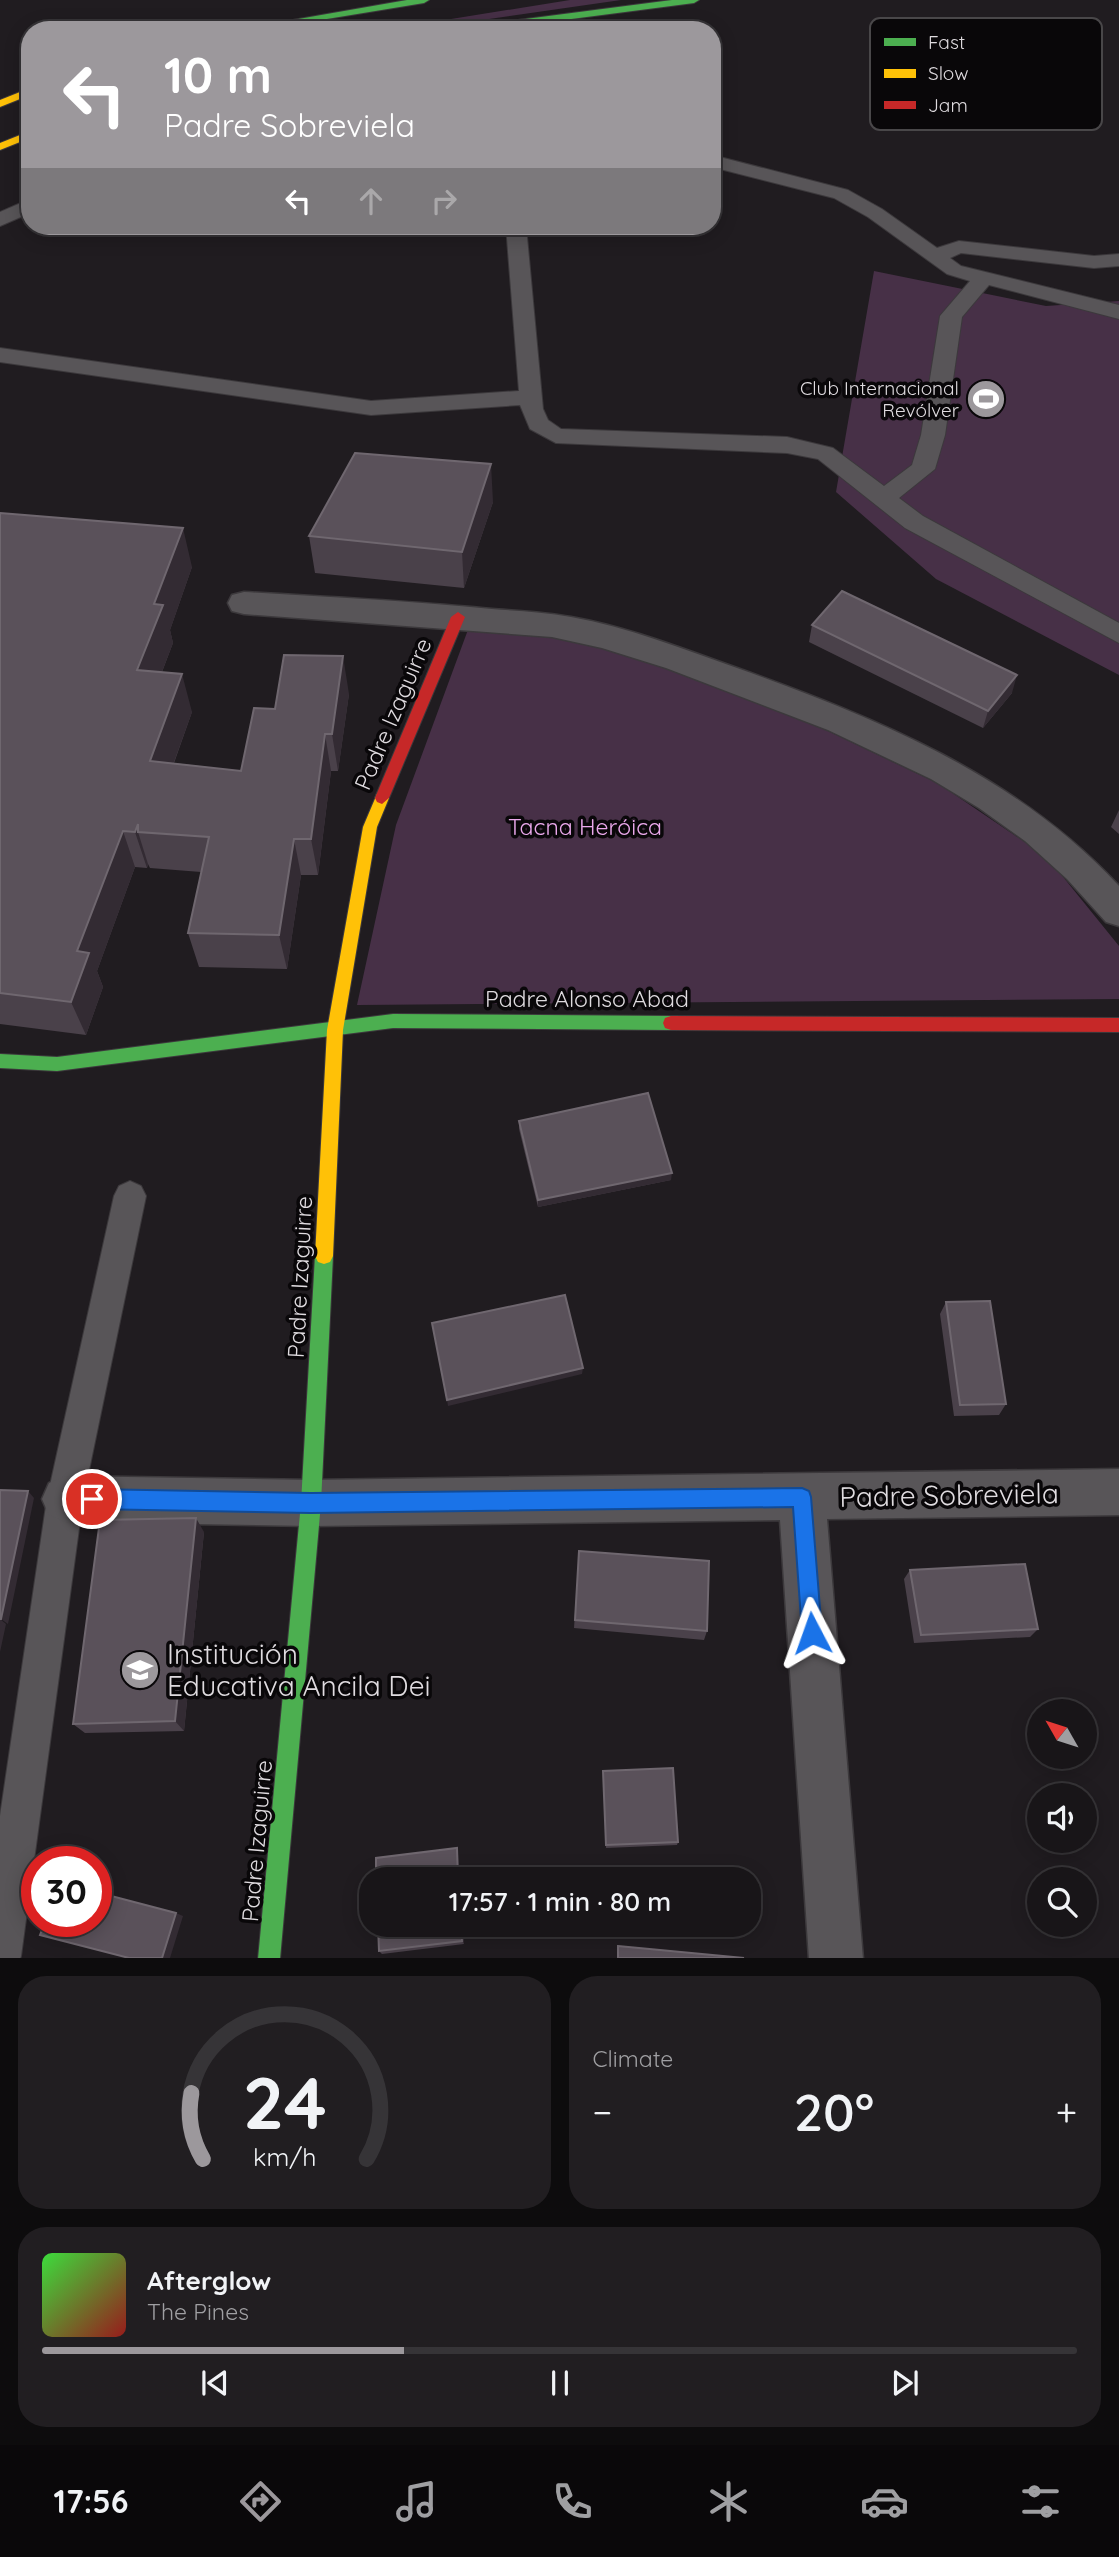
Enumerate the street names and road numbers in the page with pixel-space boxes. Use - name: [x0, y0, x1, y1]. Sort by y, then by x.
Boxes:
- street label: Padre Izaguirre: [348, 633, 438, 794]
- street label: Padre Alonso Abad: [485, 984, 689, 1013]
- street label: Padre Izaguirre: [281, 1195, 318, 1359]
- street label: Padre Sobreviela: [839, 1475, 1059, 1514]
- street label: Padre Izaguirre: [235, 1759, 278, 1923]

